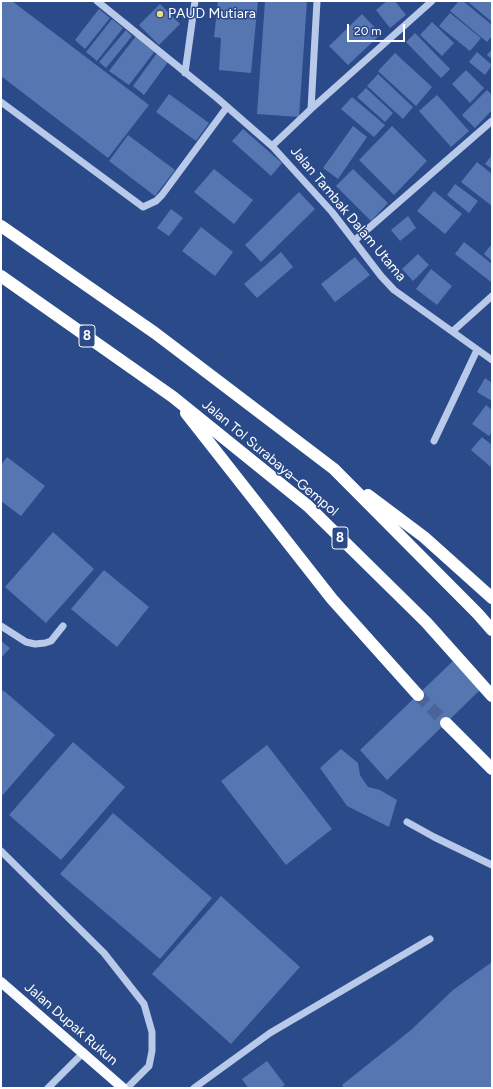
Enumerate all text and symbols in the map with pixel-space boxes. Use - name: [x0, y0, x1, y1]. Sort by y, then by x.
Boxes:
- place label: PAUD Mutiara: [168, 6, 256, 22]
- marker: PAUD Mutiara: [155, 9, 165, 19]
- scale bar: [349, 16, 407, 42]
- text: 20 m: [354, 24, 382, 38]
- street label: Jalan Tambak Dalam Utama: [287, 143, 409, 285]
- road number: 8: [79, 325, 95, 347]
- street label: Jalan Tol Surabaya–Gempol: [198, 396, 342, 520]
- road number: 8: [332, 527, 348, 549]
- street label: Jalan Dupak Rukun: [21, 979, 121, 1069]

